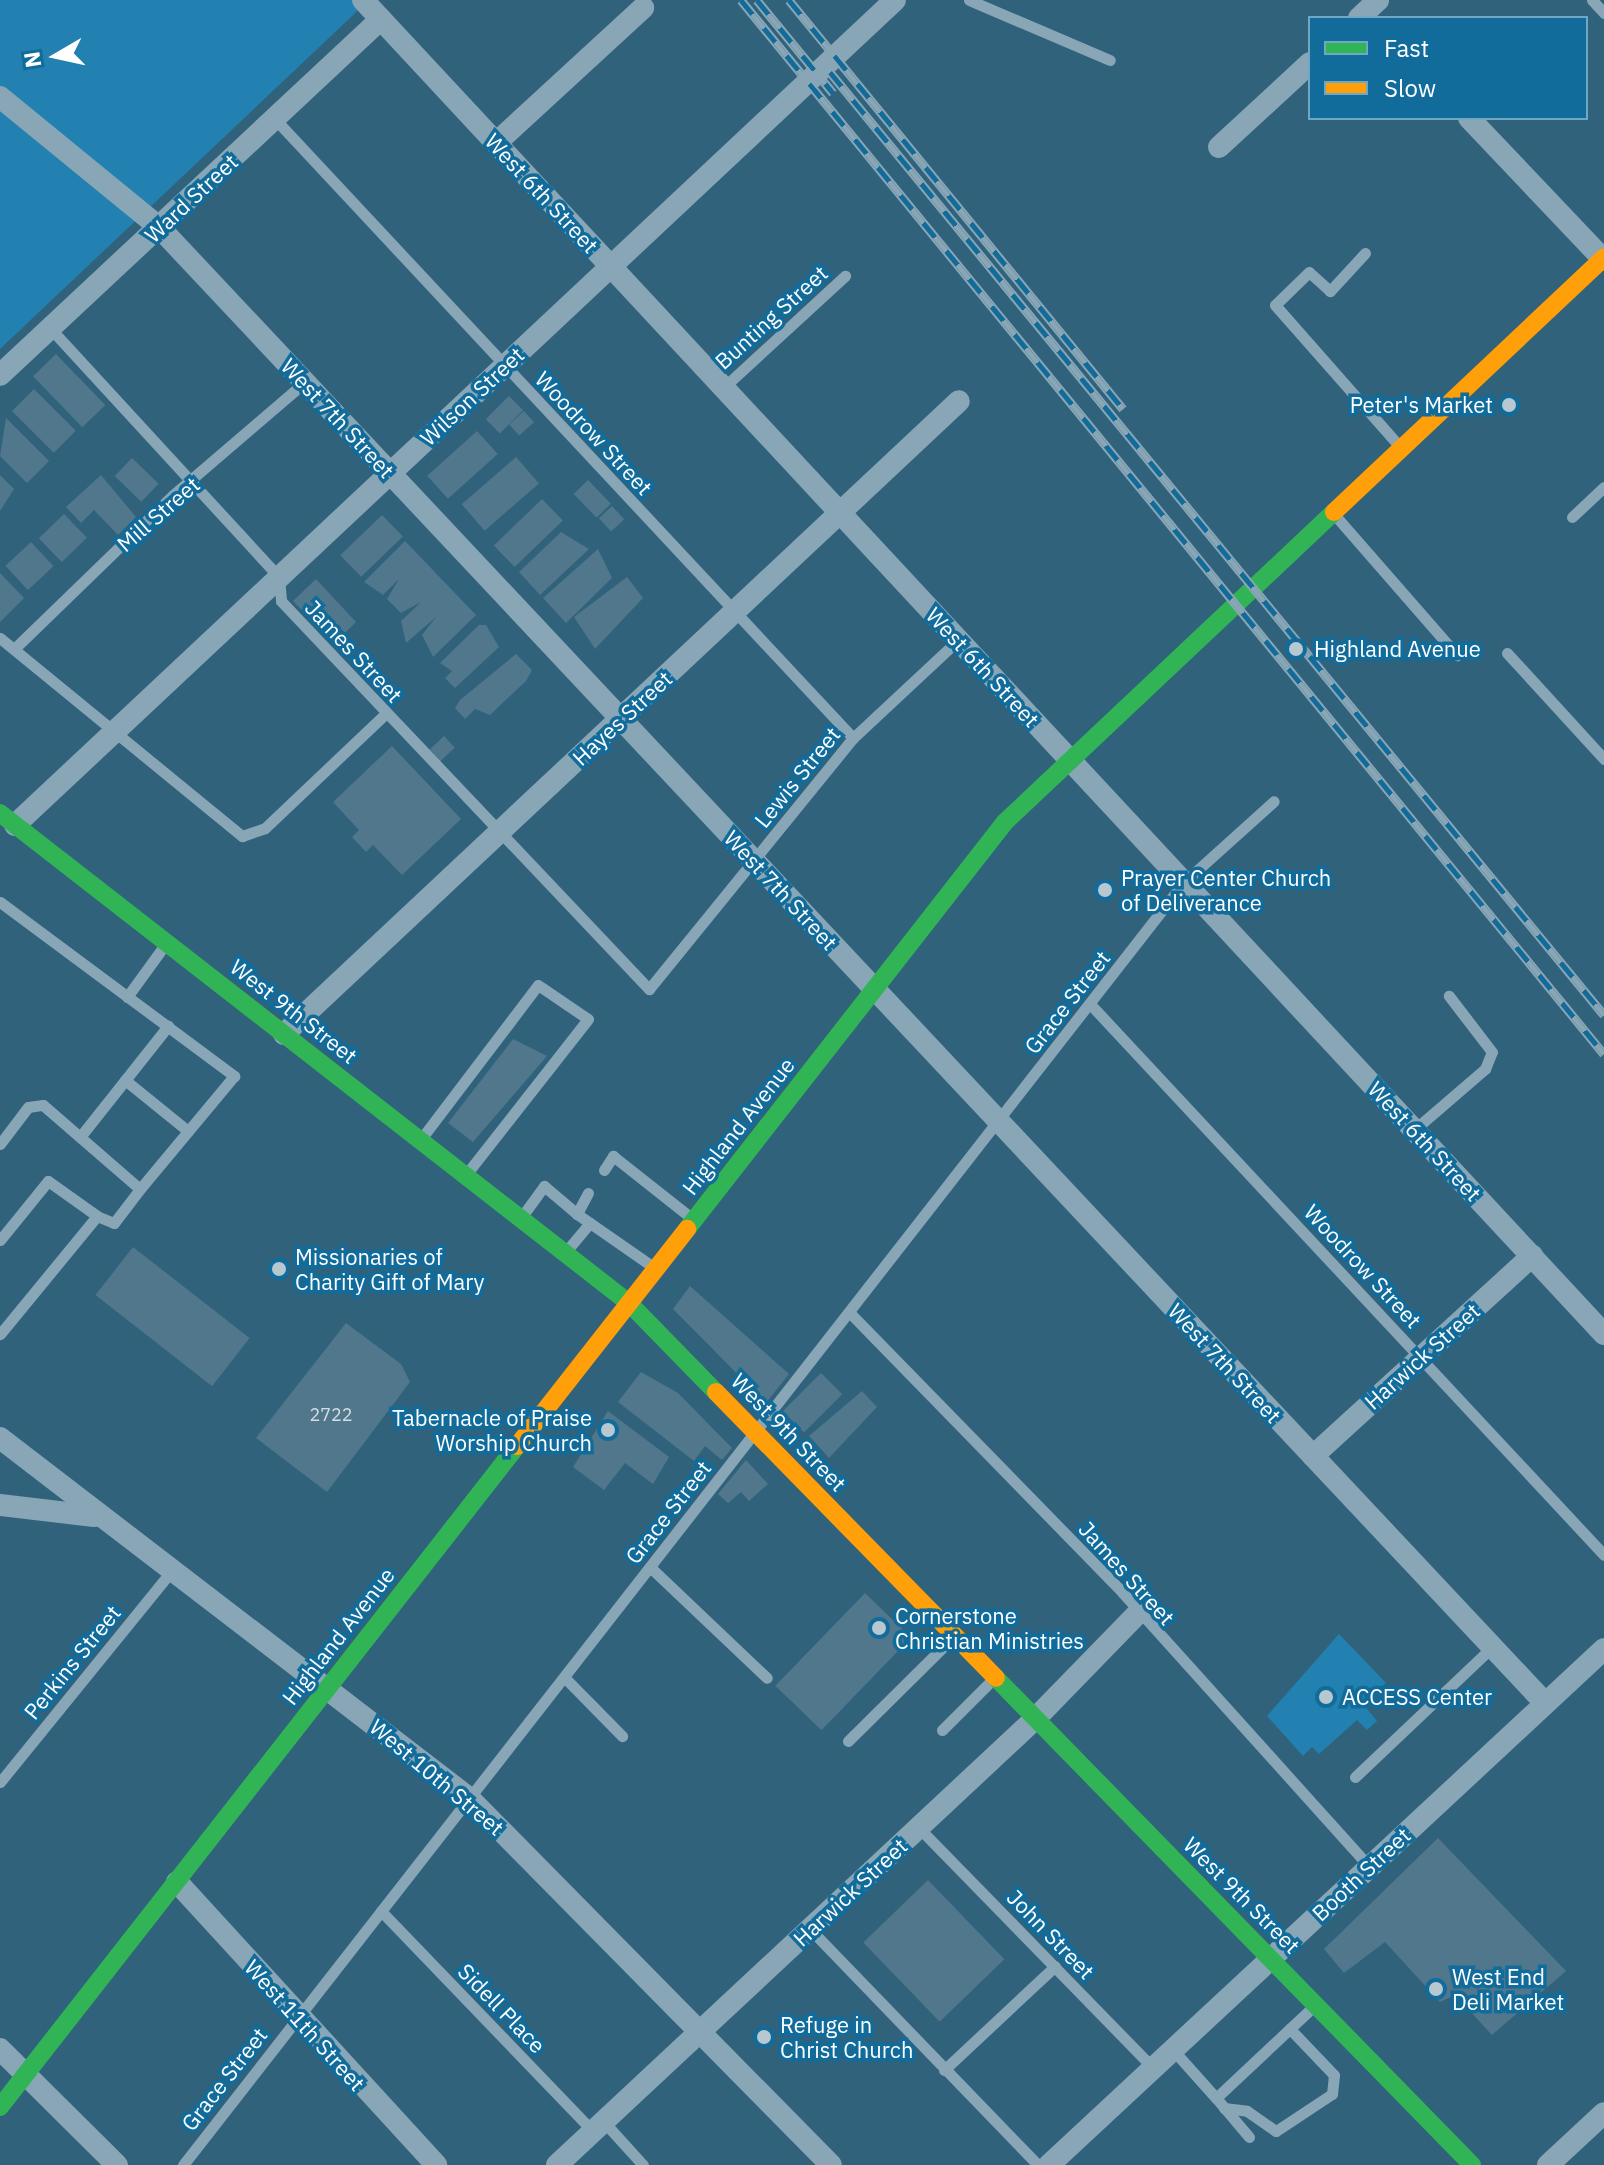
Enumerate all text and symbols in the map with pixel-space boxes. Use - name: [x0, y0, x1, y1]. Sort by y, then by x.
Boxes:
- north arrow: [16, 16, 96, 96]
- legend: [1308, 16, 1588, 120]
- text: Fast: [1384, 32, 1429, 64]
- text: N: [16, 50, 47, 70]
- text: Slow: [1384, 72, 1436, 104]
- street label: West 6th Street: [480, 128, 604, 258]
- street label: Ward Street: [139, 148, 243, 248]
- street label: Bunting Street: [709, 260, 833, 374]
- street label: Wilson Street: [415, 341, 529, 451]
- street label: West 7th Street: [276, 353, 400, 483]
- street label: Woodrow Street: [530, 366, 658, 500]
- place label: Peter's Market: [1350, 392, 1493, 418]
- marker: Peter's Market: [1500, 396, 1518, 414]
- street label: Mill Street: [111, 471, 205, 557]
- street label: James Street: [300, 594, 408, 708]
- street label: West 6th Street: [921, 602, 1045, 732]
- place label: Highland Avenue: [1314, 636, 1481, 662]
- marker: Highland Avenue: [1285, 638, 1307, 660]
- street label: Hayes Street: [567, 665, 677, 771]
- street label: Lewis Street: [749, 722, 845, 832]
- street label: West 7th Street: [719, 825, 843, 955]
- place label: Prayer Center Church of Deliverance: [1121, 864, 1331, 916]
- marker: Prayer Center Church of Deliverance: [1096, 881, 1114, 899]
- street label: Grace Street: [1019, 945, 1115, 1059]
- street label: West 9th Street: [225, 953, 363, 1069]
- street label: Highland Avenue: [676, 1052, 800, 1200]
- street label: West 6th Street: [1363, 1076, 1487, 1206]
- street label: Woodrow Street: [1299, 1199, 1427, 1333]
- place label: Missionaries of Charity Gift of Mary: [295, 1243, 485, 1294]
- marker: Missionaries of Charity Gift of Mary: [270, 1260, 288, 1278]
- street label: Harwick Street: [1359, 1297, 1485, 1415]
- street label: West 7th Street: [1163, 1298, 1287, 1428]
- street label: West 9th Street: [726, 1368, 852, 1496]
- house number: 2722: [309, 1404, 353, 1426]
- place label: Tabernacle of Praise Worship Church: [392, 1404, 592, 1456]
- marker: Tabernacle of Praise Worship Church: [599, 1421, 617, 1439]
- street label: Grace Street: [620, 1455, 716, 1569]
- street label: James Street: [1074, 1516, 1180, 1630]
- street label: Highland Avenue: [276, 1562, 400, 1710]
- street label: Perkins Street: [18, 1600, 126, 1724]
- place label: Cornerstone Christian Ministries: [895, 1602, 1084, 1654]
- marker: Cornerstone Christian Ministries: [870, 1619, 888, 1637]
- place label: ACCESS Center: [1342, 1684, 1492, 1710]
- marker: ACCESS Center: [1317, 1688, 1335, 1706]
- street label: West 10th Street: [365, 1713, 509, 1841]
- street label: Booth Street: [1306, 1822, 1416, 1926]
- street label: West 9th Street: [1178, 1831, 1306, 1959]
- street label: Harwick Street: [788, 1833, 912, 1951]
- street label: John Street: [1002, 1884, 1100, 1984]
- street label: West 11th Street: [239, 1954, 371, 2096]
- street label: Sidell Place: [453, 1958, 551, 2058]
- place label: West End Deli Market: [1452, 1963, 1564, 2014]
- marker: West End Deli Market: [1427, 1980, 1445, 1998]
- place label: Refuge in Christ Church: [780, 2011, 913, 2062]
- street label: Grace Street: [176, 2022, 272, 2136]
- marker: Refuge in Christ Church: [755, 2028, 773, 2046]

